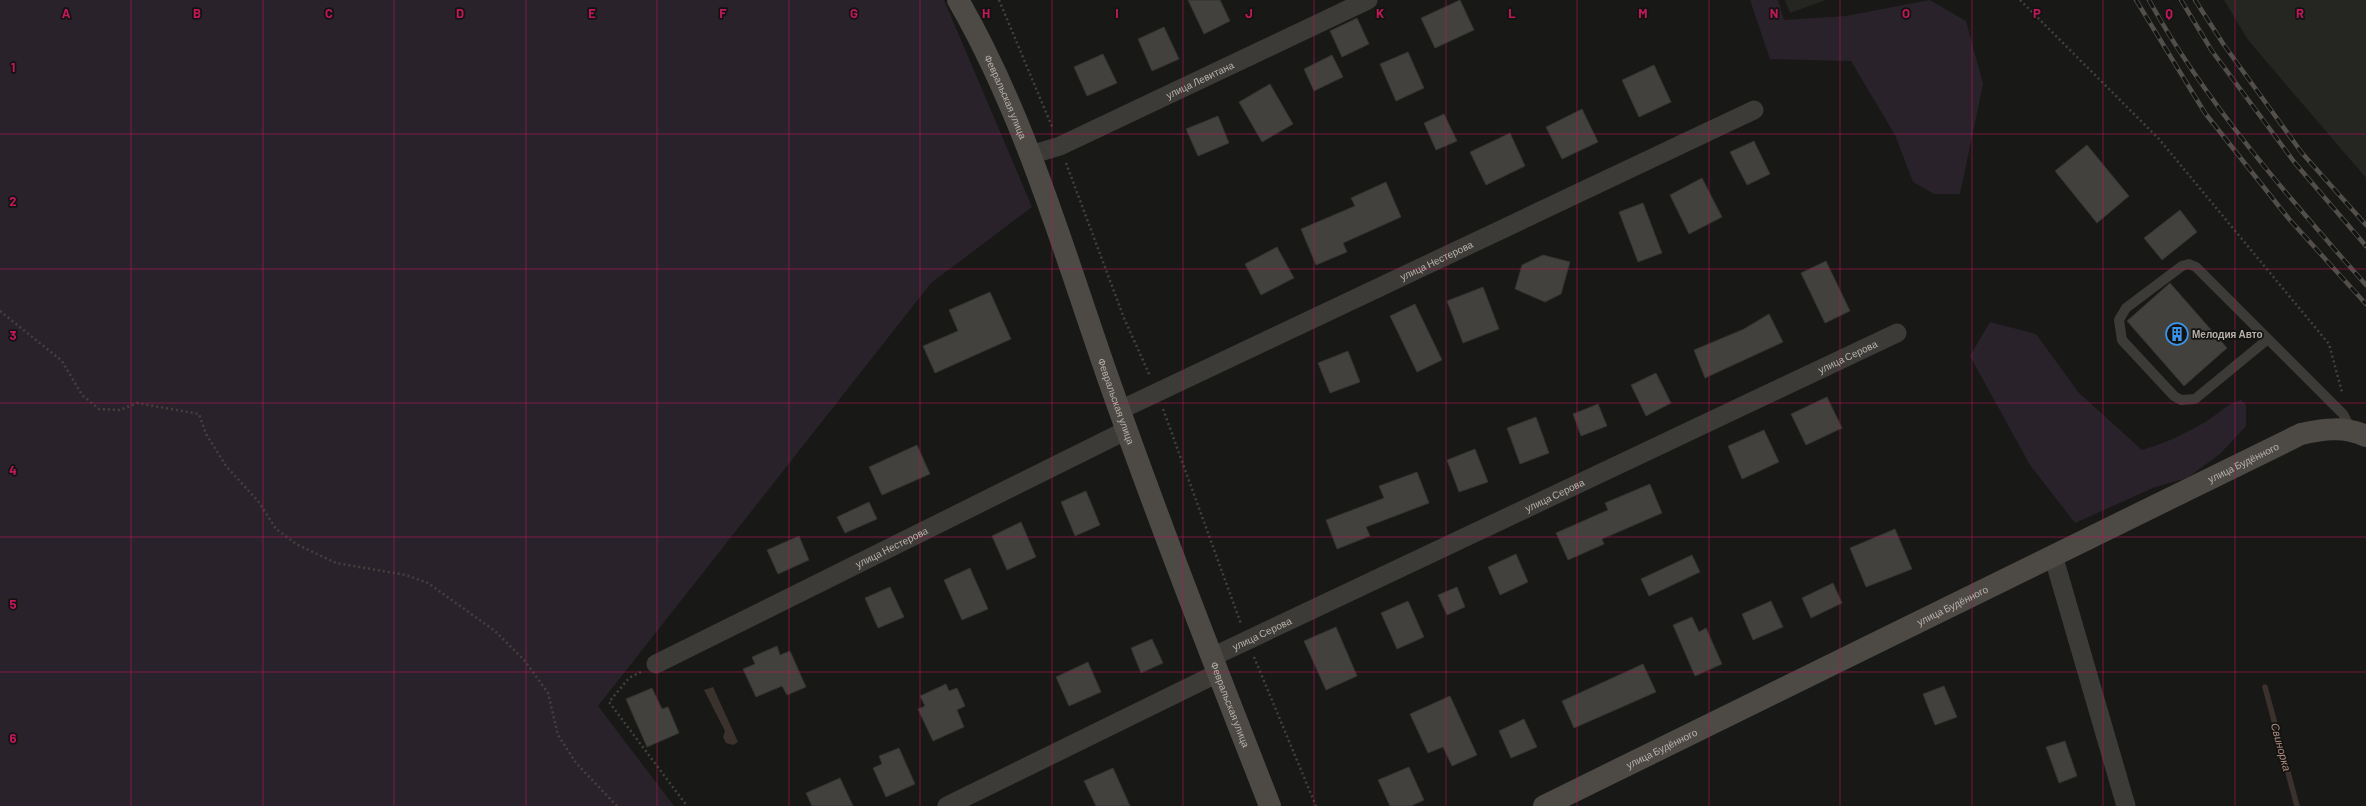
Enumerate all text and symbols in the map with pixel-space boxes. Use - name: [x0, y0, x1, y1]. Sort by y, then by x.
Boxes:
- text: A: [62, 5, 71, 21]
- text: B: [193, 5, 201, 21]
- text: C: [325, 5, 333, 21]
- text: D: [456, 5, 464, 21]
- text: E: [588, 5, 596, 21]
- text: F: [719, 5, 727, 21]
- text: G: [850, 5, 858, 21]
- text: H: [982, 5, 990, 21]
- text: I: [1115, 5, 1119, 21]
- text: J: [1245, 5, 1253, 21]
- text: K: [1376, 5, 1384, 21]
- text: L: [1508, 5, 1516, 21]
- text: M: [1638, 5, 1648, 21]
- text: N: [1770, 5, 1778, 21]
- text: O: [1902, 5, 1910, 21]
- text: P: [2033, 5, 2041, 21]
- text: Q: [2165, 5, 2173, 21]
- text: R: [2296, 5, 2304, 21]
- street label: Февральская улица: [982, 53, 1030, 141]
- street label: улица Левитана: [1164, 58, 1236, 101]
- text: 1: [11, 59, 15, 75]
- text: 2: [9, 193, 17, 209]
- street label: улица Нестерова: [1398, 238, 1475, 283]
- building icon: Мелодия Авто: [2164, 321, 2190, 347]
- text: 3: [9, 327, 17, 343]
- place label: Мелодия Авто: [2192, 328, 2263, 340]
- street label: улица Серова: [1816, 337, 1879, 376]
- street label: Февральская улица: [1096, 357, 1137, 446]
- street label: улица Будённого: [2206, 440, 2281, 485]
- text: 4: [9, 462, 17, 478]
- street label: улица Серова: [1523, 476, 1587, 514]
- street label: улица Нестерова: [853, 524, 930, 570]
- street label: улица Будённого: [1915, 583, 1990, 628]
- text: 5: [9, 596, 17, 612]
- street label: улица Серова: [1230, 614, 1294, 653]
- street label: Февральская улица: [1208, 660, 1253, 749]
- water label: Свинорка: [2269, 721, 2294, 772]
- street label: улица Будённого: [1624, 726, 1699, 771]
- text: 6: [10, 730, 17, 746]

